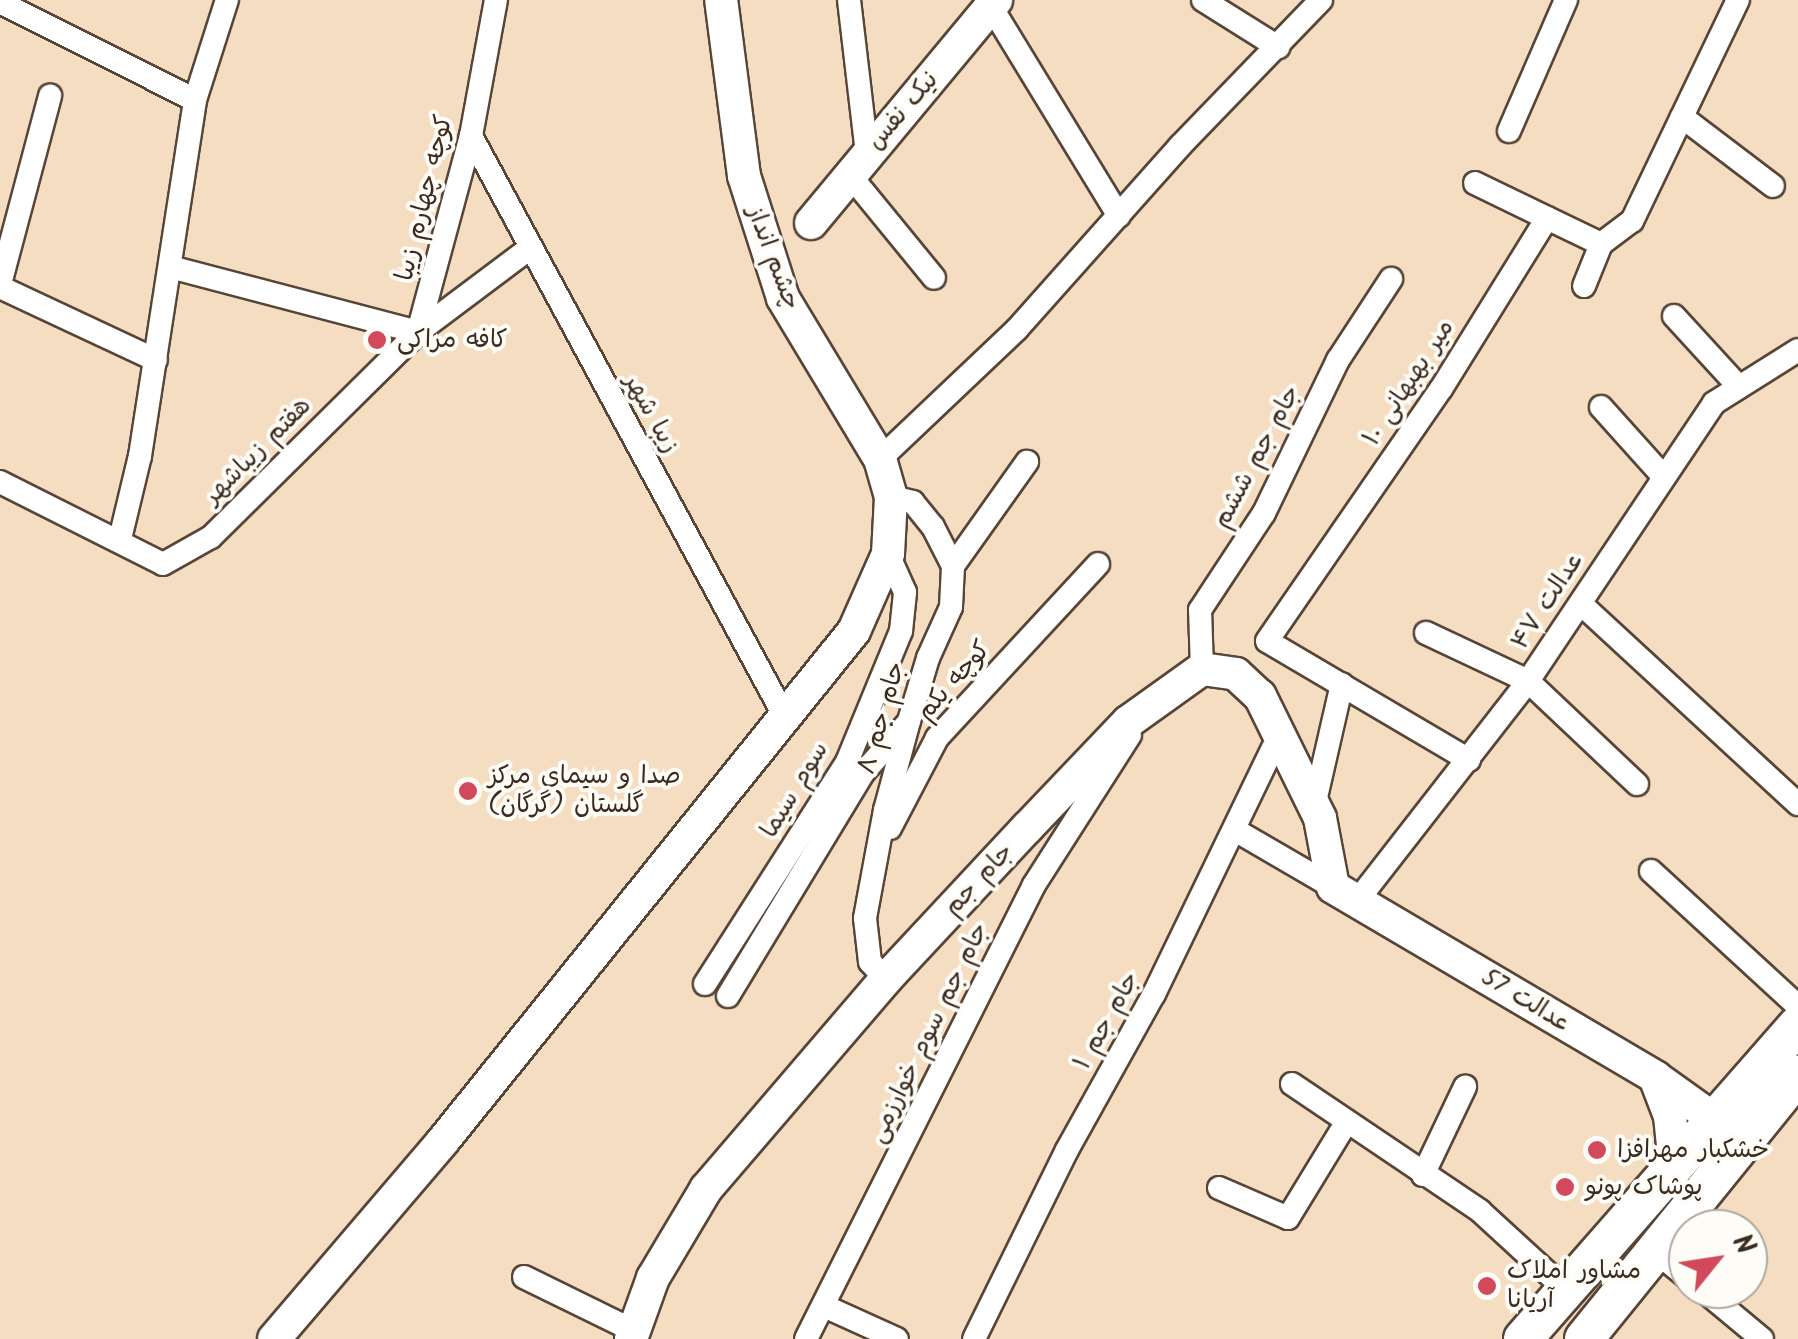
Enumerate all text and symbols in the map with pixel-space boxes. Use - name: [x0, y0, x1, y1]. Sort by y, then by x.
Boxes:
- street label: نیک نفس: [861, 66, 945, 156]
- street label: کوچه چهارم زیبا: [390, 112, 460, 284]
- street label: چشم انداز: [740, 202, 806, 314]
- street label: ۱۰ میر بهبهانی: [1357, 314, 1461, 452]
- place label: کافه مراکی: [397, 325, 507, 355]
- marker: کافه مراکی: [366, 329, 388, 351]
- street label: زیبا شهر: [617, 369, 685, 459]
- street label: جام جم ششم: [1207, 381, 1307, 533]
- street label: هفتم زیباشهر: [198, 391, 318, 511]
- street label: عدالت ۴۷: [1505, 546, 1591, 656]
- street label: کوچه یکم: [911, 635, 997, 727]
- street label: ۸ جام جم: [852, 658, 912, 778]
- street label: سوم سیما: [755, 737, 835, 843]
- place label: صدا و سیمای مرکز گلستان (گرگان): [488, 762, 681, 821]
- marker: صدا و سیمای مرکز گلستان (گرگان): [457, 780, 479, 802]
- street label: جام جم: [938, 837, 1020, 923]
- street label: جام جم سوم خوارزمی: [863, 918, 995, 1148]
- street label: عدالت 57: [1476, 963, 1576, 1039]
- street label: ۱ جام جم: [1068, 967, 1146, 1075]
- place label: خشكبار مهرافزا: [1617, 1135, 1769, 1165]
- marker: خشكبار مهرافزا: [1586, 1139, 1608, 1161]
- place label: پوشاک پونو: [1585, 1172, 1702, 1202]
- marker: پوشاک پونو: [1554, 1176, 1576, 1198]
- north arrow: [1668, 1209, 1768, 1309]
- text: N: [1719, 1226, 1767, 1264]
- place label: مشاور املاک آریانا: [1507, 1257, 1641, 1316]
- marker: مشاور املاک آریانا: [1476, 1275, 1498, 1297]

